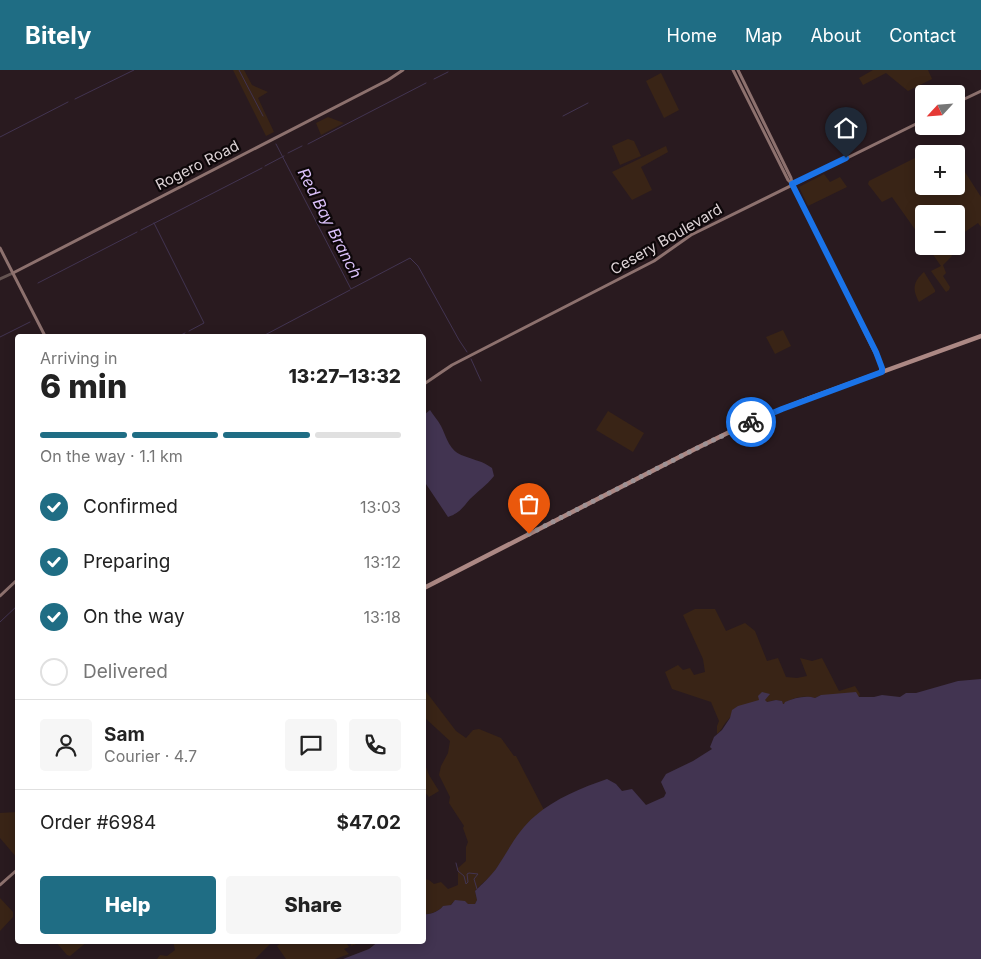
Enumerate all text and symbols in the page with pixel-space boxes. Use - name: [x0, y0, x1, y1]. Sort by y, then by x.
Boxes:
- text: Bitely: [25, 21, 91, 50]
- text: Home: [667, 25, 717, 46]
- text: Map: [745, 25, 782, 46]
- text: About: [810, 25, 861, 46]
- text: Contact: [889, 25, 956, 46]
- north arrow: [915, 85, 965, 135]
- map controls: [915, 85, 965, 255]
- pin: [825, 107, 867, 158]
- icon: home: [832, 114, 860, 142]
- street label: Rogero Road: [152, 136, 242, 194]
- button: +: [915, 145, 965, 195]
- water label: Red Bay Branch: [294, 164, 366, 282]
- street label: Cesery Boulevard: [607, 199, 725, 279]
- button: −: [915, 205, 965, 255]
- text: Arriving in: [40, 348, 117, 368]
- text: 13:27–13:32: [288, 365, 401, 388]
- text: 6 min: [40, 367, 127, 406]
- courier: [726, 397, 776, 447]
- icon: bike: [737, 408, 765, 436]
- text: On the way · 1.1 km: [40, 446, 183, 466]
- pin: [508, 483, 550, 534]
- icon: bag: [515, 490, 543, 518]
- icon: check: [40, 493, 68, 521]
- text: Confirmed: [83, 495, 178, 518]
- text: 13:03: [360, 497, 401, 517]
- icon: check: [40, 548, 68, 576]
- text: Preparing: [83, 550, 170, 573]
- text: 13:12: [364, 552, 401, 572]
- icon: check: [40, 603, 68, 631]
- text: On the way: [83, 605, 185, 628]
- text: 13:18: [364, 607, 401, 627]
- text: Delivered: [83, 660, 168, 683]
- button: person: [40, 719, 92, 771]
- button: chat: [285, 719, 337, 771]
- button: phone: [349, 719, 401, 771]
- text: Sam: [104, 723, 145, 746]
- text: Courier · 4.7: [104, 746, 197, 766]
- text: Order #6984: [40, 811, 156, 834]
- text: $47.02: [336, 811, 401, 834]
- button: Help: [40, 876, 216, 934]
- button: Share: [226, 876, 401, 934]

